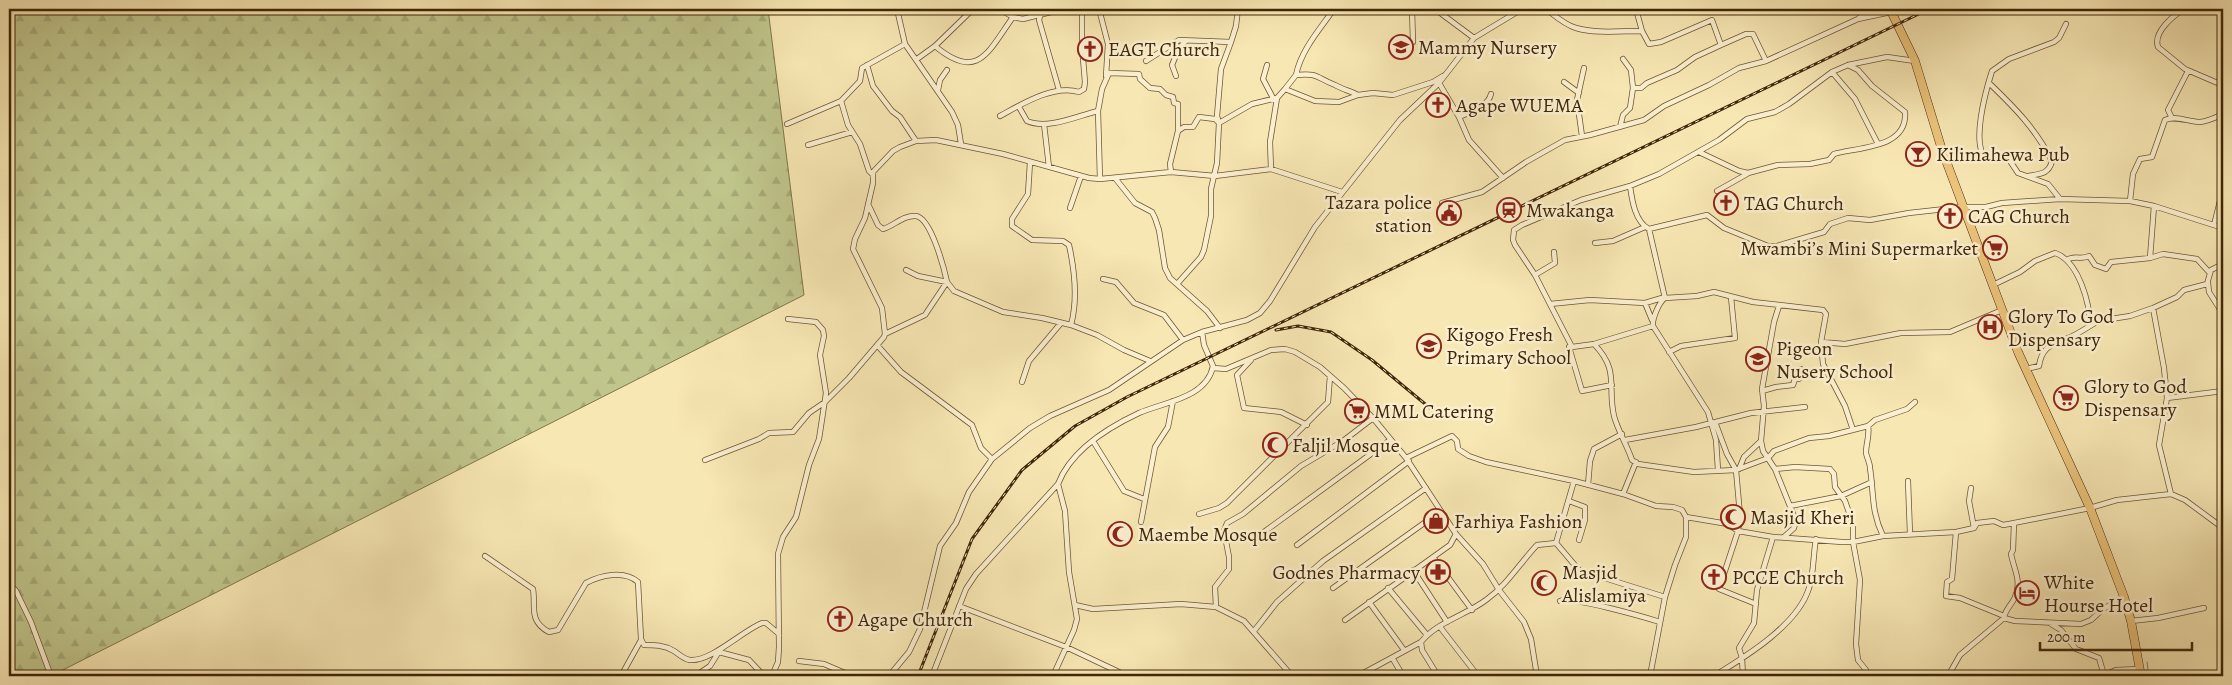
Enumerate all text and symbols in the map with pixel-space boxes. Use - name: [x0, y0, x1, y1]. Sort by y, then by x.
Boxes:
- school or university icon: Mammy Nursery: [1388, 34, 1414, 60]
- place label: Mammy Nursery: [1418, 34, 1558, 61]
- church icon: EAGT Church: [1077, 36, 1103, 62]
- place label: EAGT Church: [1108, 36, 1220, 63]
- church icon: Agape WUEMA: [1425, 92, 1451, 118]
- place label: Agape WUEMA: [1455, 92, 1583, 119]
- bar icon: Kilimahewa Pub: [1905, 141, 1931, 167]
- place label: Kilimahewa Pub: [1936, 141, 2069, 168]
- place label: Tazara police station: [1325, 189, 1432, 239]
- church icon: TAG Church: [1713, 190, 1739, 216]
- place label: TAG Church: [1744, 190, 1844, 217]
- station icon: Mwakanga: [1496, 197, 1522, 223]
- place label: Mwakanga: [1526, 197, 1615, 224]
- public building icon: Tazara police station: [1436, 200, 1462, 226]
- church icon: CAG Church: [1937, 203, 1963, 229]
- place label: CAG Church: [1968, 203, 2070, 230]
- place label: Mwambi’s Mini Supermarket: [1740, 235, 1978, 262]
- supermarket icon: Mwambi’s Mini Supermarket: [1982, 235, 2008, 261]
- place label: Glory To God Dispensary: [2008, 303, 2114, 353]
- hospital icon: Glory To God Dispensary: [1977, 314, 2003, 340]
- place label: Kigogo Fresh Primary School: [1446, 321, 1571, 371]
- school or university icon: Kigogo Fresh Primary School: [1416, 333, 1442, 359]
- place label: Pigeon Nusery School: [1776, 335, 1893, 385]
- school or university icon: Pigeon Nusery School: [1745, 346, 1771, 372]
- place label: Glory to God Dispensary: [2084, 373, 2187, 423]
- supermarket icon: Glory to God Dispensary: [2053, 385, 2079, 411]
- supermarket icon: MML Catering: [1344, 398, 1370, 424]
- place label: MML Catering: [1374, 398, 1494, 425]
- mosque icon: Faljil Mosque: [1262, 432, 1288, 458]
- place label: Faljil Mosque: [1292, 432, 1400, 459]
- mosque icon: Masjid Kheri: [1720, 504, 1746, 530]
- place label: Masjid Kheri: [1750, 504, 1855, 531]
- shop icon: Farhiya Fashion: [1423, 508, 1449, 534]
- place label: Farhiya Fashion: [1454, 508, 1583, 535]
- mosque icon: Maembe Mosque: [1107, 521, 1133, 547]
- place label: Maembe Mosque: [1138, 521, 1277, 548]
- place label: Godnes Pharmacy: [1272, 559, 1421, 586]
- pharmacy icon: Godnes Pharmacy: [1425, 559, 1451, 585]
- place label: Masjid Alislamiya: [1561, 559, 1647, 609]
- church icon: PCCE Church: [1701, 564, 1727, 590]
- place label: PCCE Church: [1732, 564, 1845, 591]
- place label: White Hourse Hotel: [2043, 569, 2153, 619]
- mosque icon: Masjid Alislamiya: [1531, 570, 1557, 596]
- hotel icon: White Hourse Hotel: [2014, 580, 2040, 606]
- church icon: Agape Church: [827, 606, 853, 632]
- place label: Agape Church: [857, 606, 973, 633]
- scale bar: [2040, 620, 2192, 652]
- text: 200 m: [2047, 627, 2086, 647]

